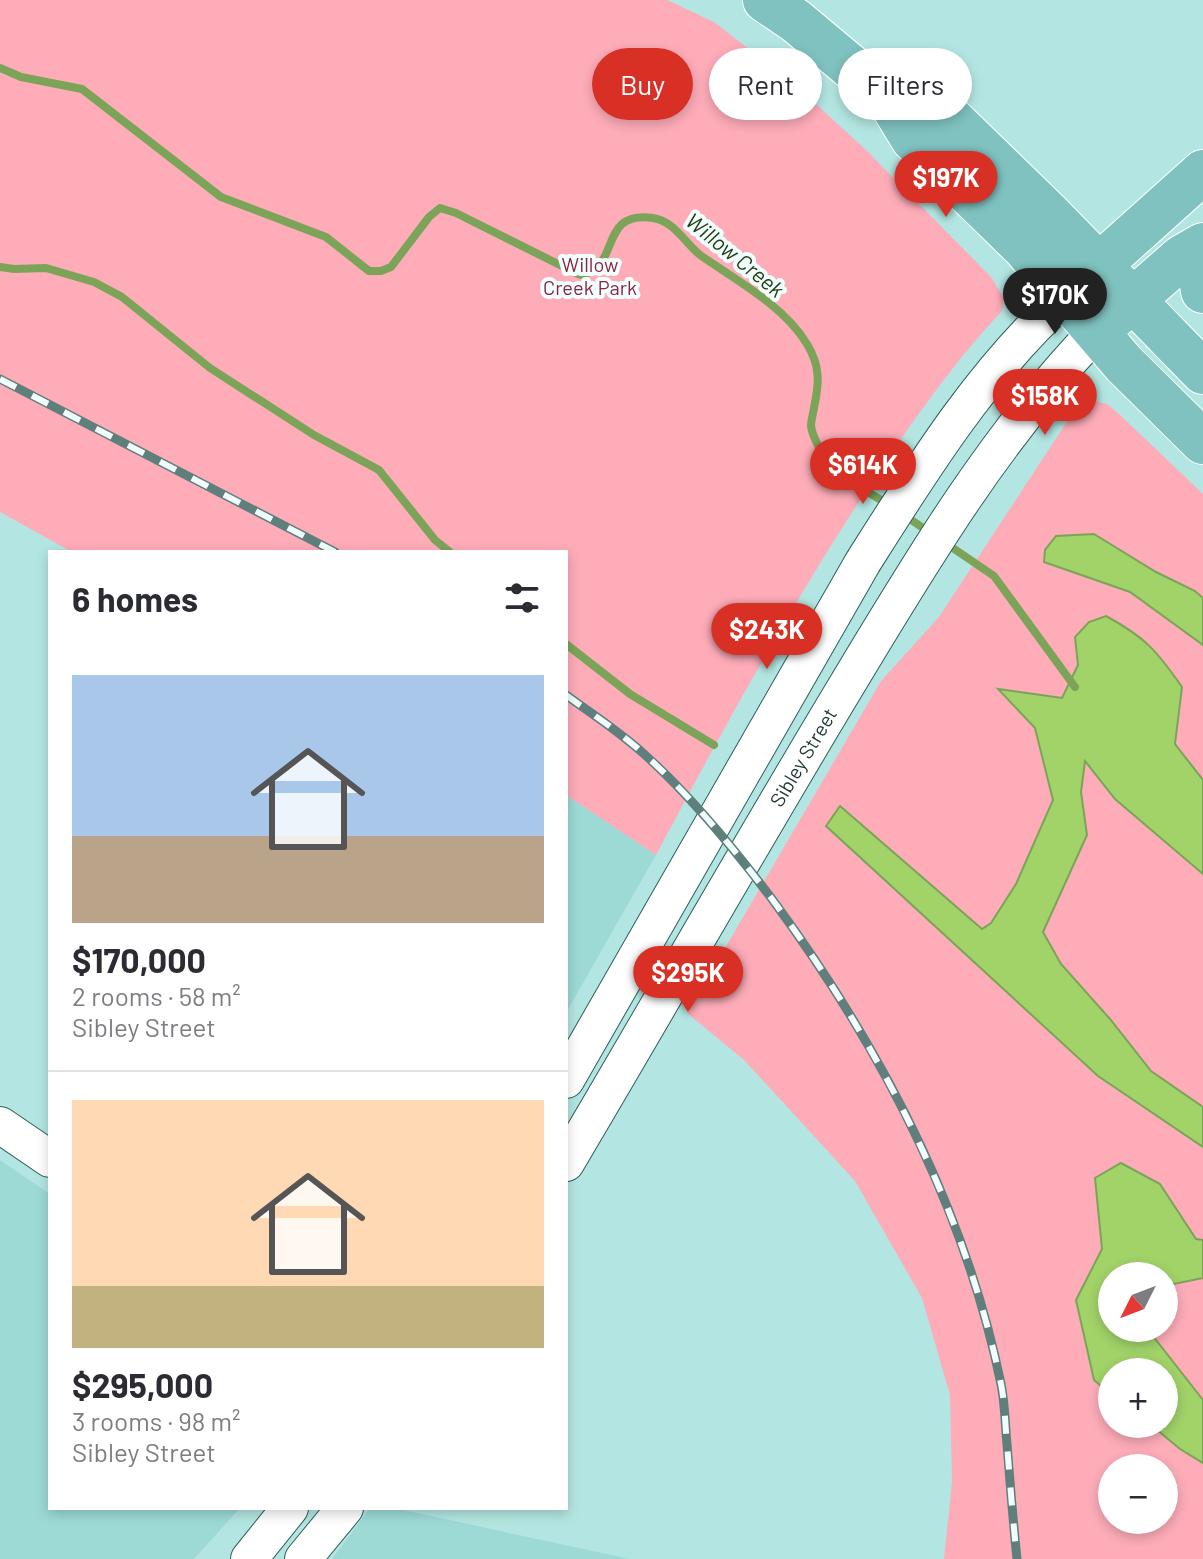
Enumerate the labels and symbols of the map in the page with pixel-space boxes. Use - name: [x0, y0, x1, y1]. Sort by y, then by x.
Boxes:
- pin: $197K: [890, 151, 1002, 219]
- water label: Willow Creek: [681, 207, 790, 302]
- park label: Willow Creek Park: [543, 252, 637, 299]
- pin: $170K: [999, 268, 1111, 336]
- pin: $158K: [989, 369, 1101, 437]
- pin: $614K: [807, 438, 919, 506]
- pin: $243K: [711, 603, 823, 671]
- street label: Sibley Street: [764, 703, 841, 811]
- pin: $295K: [632, 946, 744, 1014]
- north arrow: [1098, 1262, 1178, 1342]

